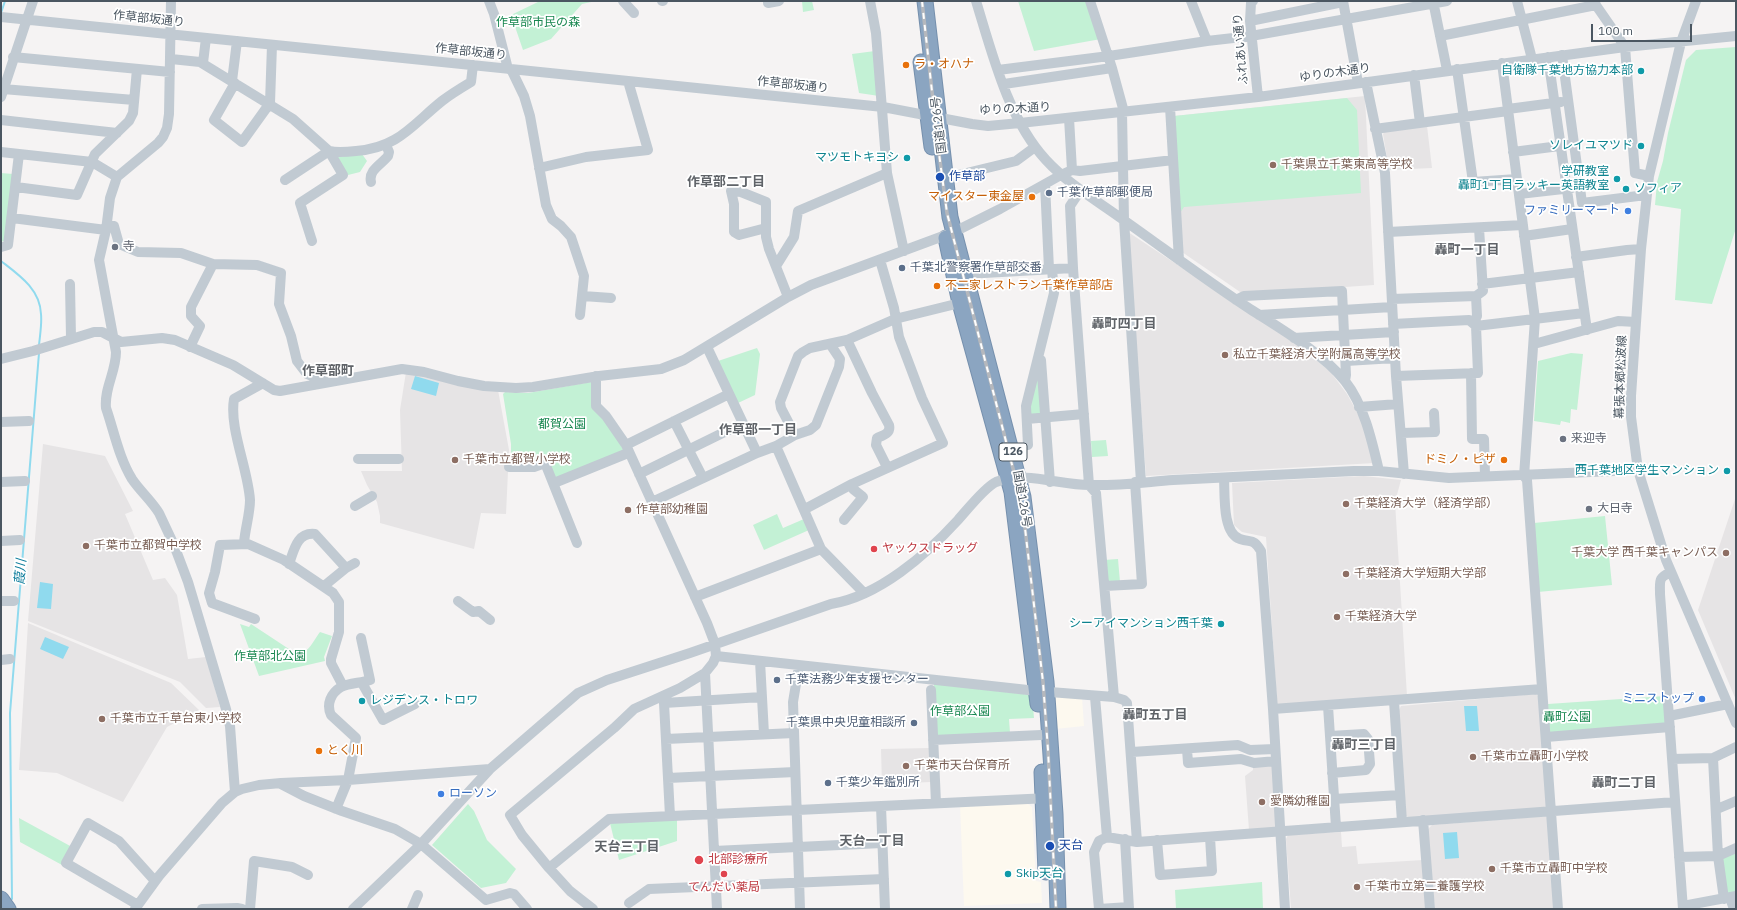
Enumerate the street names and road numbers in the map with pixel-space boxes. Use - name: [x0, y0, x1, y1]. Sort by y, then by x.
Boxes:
- street label: 作草部坂通り: [112, 8, 186, 30]
- street label: ふれあい通り: [1231, 13, 1251, 85]
- street label: 作草部坂通り: [434, 41, 508, 63]
- street label: ゆりの木通り: [1298, 61, 1372, 85]
- street label: 作草部坂通り: [756, 74, 830, 96]
- street label: 国道126号: [928, 96, 950, 154]
- street label: ゆりの木通り: [979, 100, 1051, 118]
- street label: 幕張本郷松波線: [1612, 335, 1630, 419]
- road number: 126: [999, 443, 1027, 461]
- street label: 国道126号: [1010, 469, 1034, 529]

